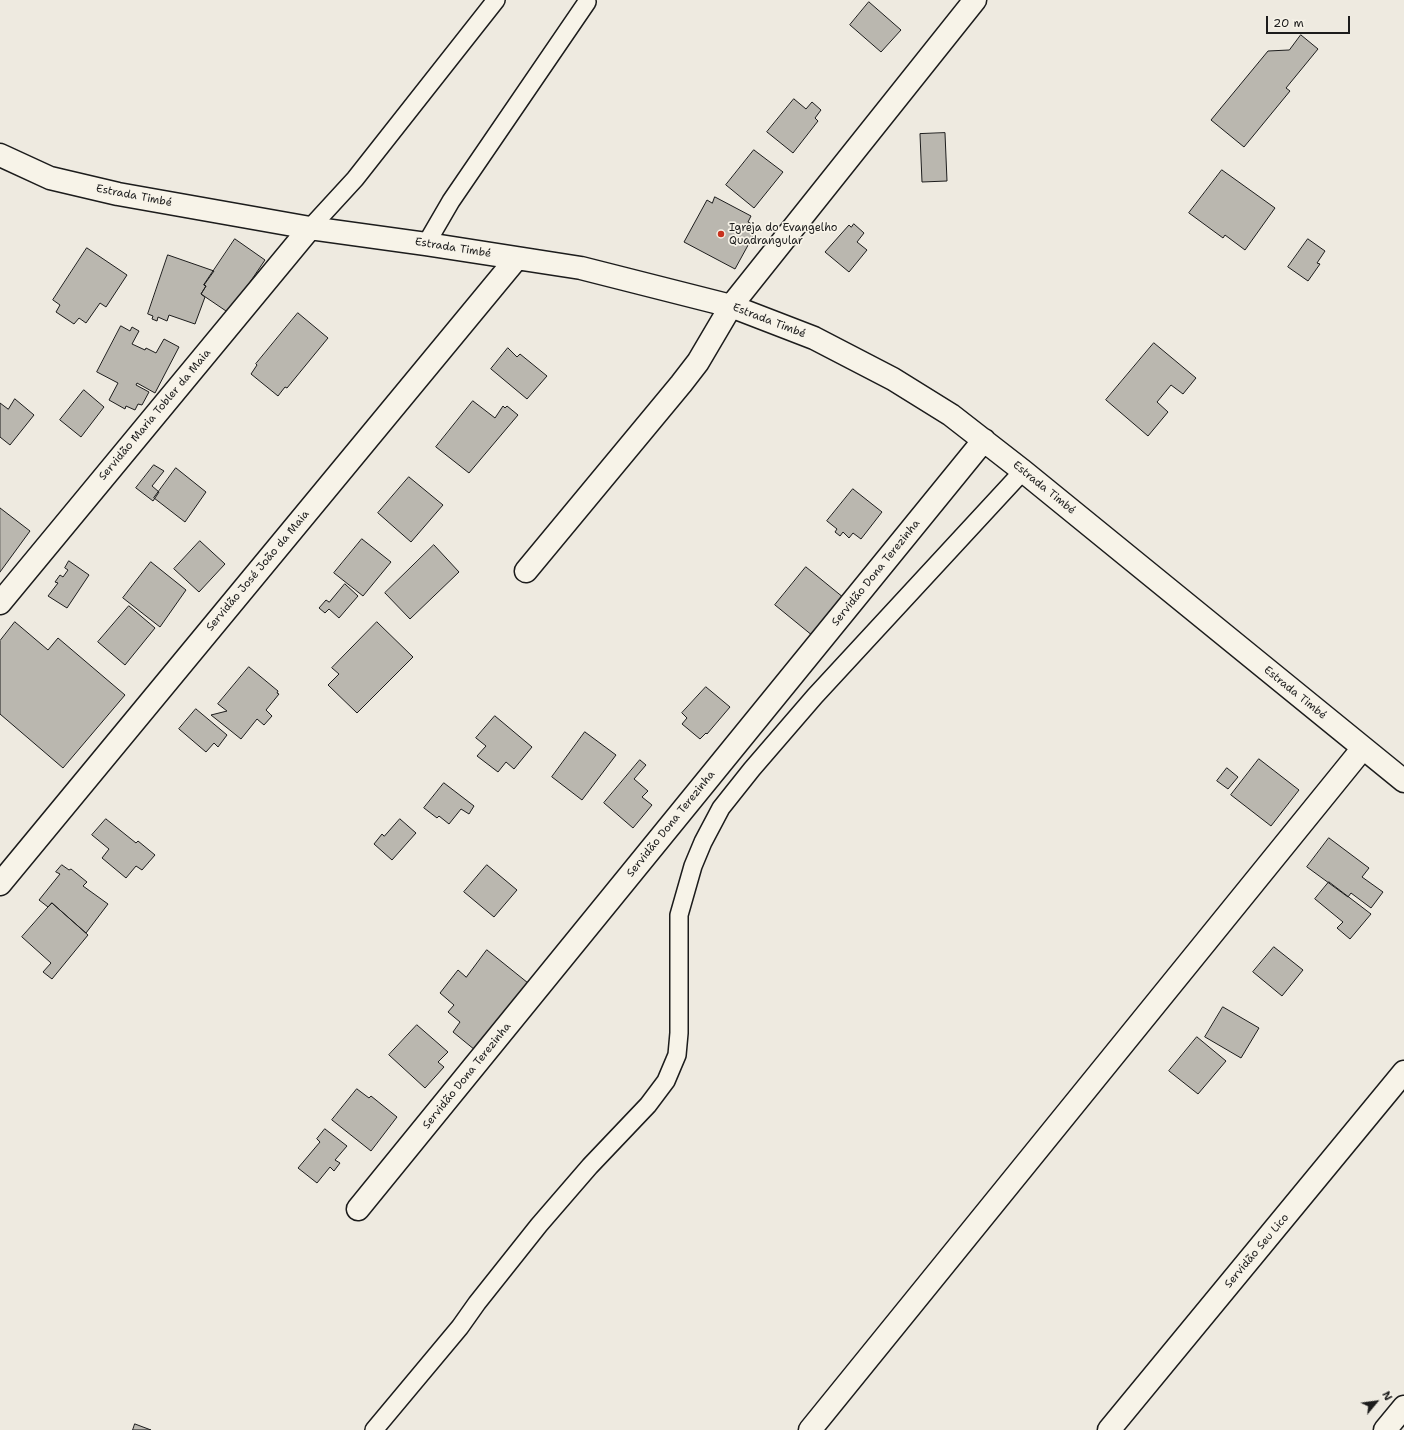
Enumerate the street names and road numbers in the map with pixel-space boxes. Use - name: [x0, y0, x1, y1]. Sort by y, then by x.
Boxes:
- street label: Estrada Timbé: [95, 182, 173, 210]
- street label: Estrada Timbé: [414, 235, 492, 261]
- street label: Estrada Timbé: [731, 301, 807, 341]
- street label: Servidão Maria Tobler da Maia: [96, 347, 214, 483]
- street label: Estrada Timbé: [1010, 459, 1078, 517]
- street label: Servidão José João da Maia: [204, 508, 312, 634]
- street label: Servidão Dona Terezinha: [829, 517, 923, 629]
- street label: Estrada Timbé: [1261, 664, 1329, 722]
- street label: Servidão Dona Terezinha: [624, 768, 718, 880]
- street label: Servidão Dona Terezinha: [420, 1020, 514, 1132]
- street label: Servidão Seu Lico: [1222, 1211, 1292, 1291]

